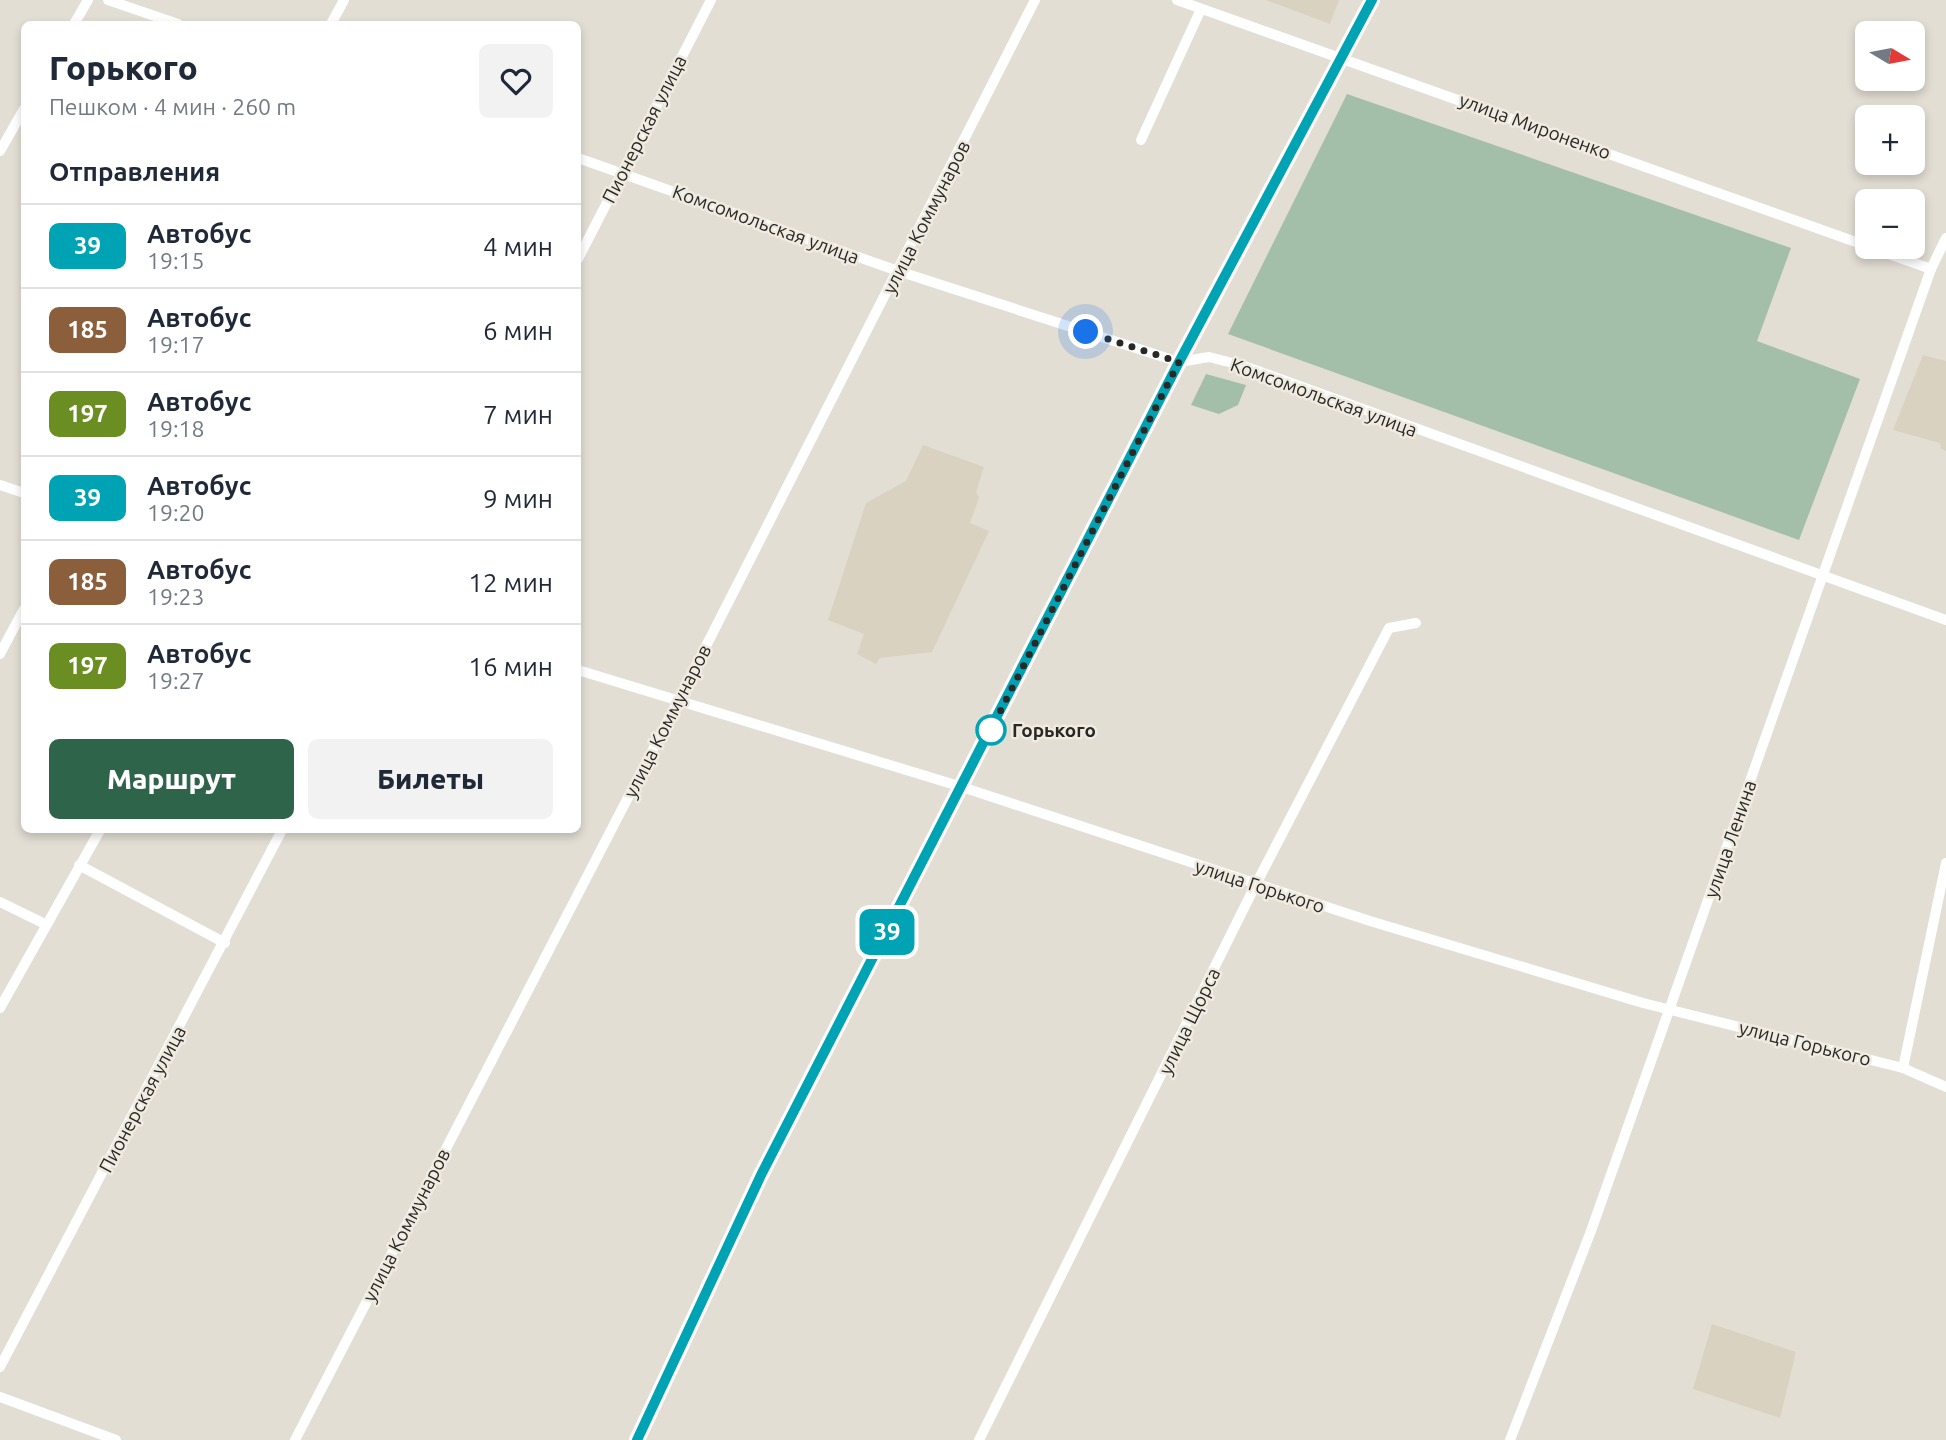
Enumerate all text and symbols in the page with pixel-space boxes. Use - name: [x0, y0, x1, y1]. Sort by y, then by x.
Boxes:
- north arrow: [1855, 21, 1925, 91]
- map controls: [1855, 21, 1925, 259]
- button: heart: [479, 44, 553, 118]
- text: Горького: [49, 49, 198, 86]
- street label: Пионерская улица: [597, 51, 691, 207]
- street label: улица Мироненко: [1456, 88, 1614, 164]
- text: Пешком · 4 мин · 260 m: [49, 94, 296, 119]
- button: +: [1855, 105, 1925, 175]
- street label: улица Коммунаров: [878, 137, 974, 297]
- text: Отправления: [49, 157, 220, 186]
- street label: Комсомольская улица: [670, 180, 862, 268]
- button: −: [1855, 189, 1925, 259]
- text: Автобус: [147, 219, 251, 248]
- text: 39: [74, 232, 101, 259]
- text: 4 мин: [483, 232, 553, 261]
- text: 19:15: [147, 248, 205, 273]
- text: Автобус: [147, 303, 251, 332]
- your location: [1068, 314, 1103, 349]
- text: 185: [67, 316, 108, 343]
- text: 6 мин: [483, 316, 553, 345]
- text: 19:17: [147, 332, 205, 357]
- street label: Комсомольская улица: [1228, 353, 1420, 441]
- text: Автобус: [147, 387, 251, 416]
- text: 197: [67, 400, 108, 427]
- text: 7 мин: [483, 400, 553, 429]
- text: 19:18: [147, 416, 205, 441]
- text: Автобус: [147, 471, 251, 500]
- text: 39: [74, 484, 101, 511]
- text: 9 мин: [483, 484, 553, 513]
- text: 19:20: [147, 500, 205, 525]
- text: Автобус: [147, 555, 251, 584]
- text: 185: [67, 568, 108, 595]
- text: 12 мин: [468, 568, 553, 597]
- text: 19:23: [147, 584, 205, 609]
- text: Автобус: [147, 639, 251, 668]
- street label: улица Коммунаров: [619, 641, 715, 801]
- text: 197: [67, 652, 108, 679]
- text: 16 мин: [468, 652, 553, 681]
- text: 19:27: [147, 668, 205, 693]
- marker: Горького: [976, 715, 1006, 745]
- place label: Горького: [1012, 719, 1096, 741]
- button: Маршрут: [49, 739, 294, 819]
- button: Билеты: [308, 739, 553, 819]
- street label: улица Ленина: [1700, 777, 1760, 901]
- street label: улица Горького: [1192, 855, 1328, 917]
- line badge: 39: [856, 909, 918, 955]
- text: 39: [873, 918, 901, 945]
- street label: улица Щорса: [1154, 964, 1224, 1078]
- street label: улица Горького: [1737, 1016, 1873, 1070]
- street label: Пионерская улица: [94, 1022, 190, 1176]
- street label: улица Коммунаров: [358, 1145, 454, 1305]

